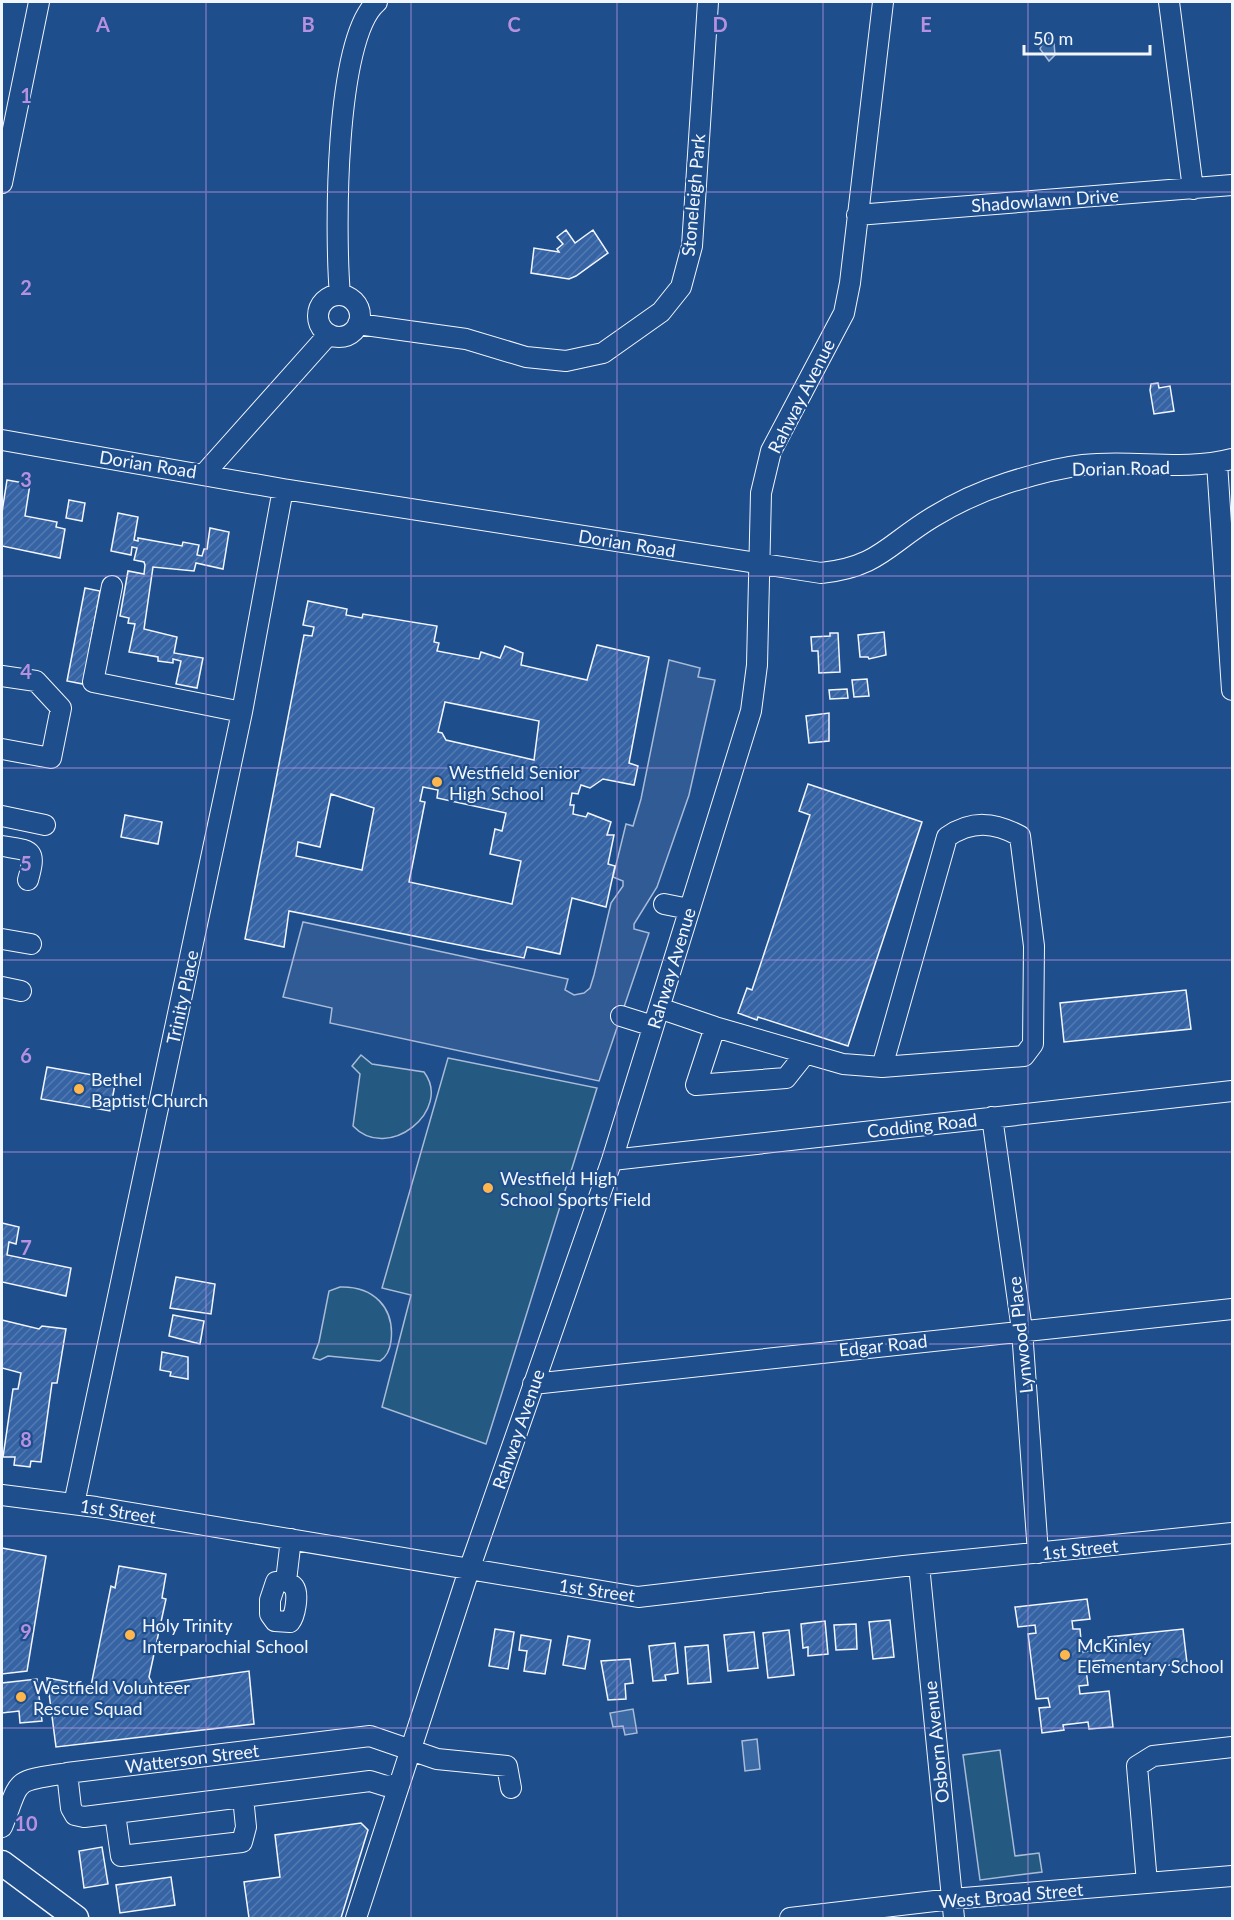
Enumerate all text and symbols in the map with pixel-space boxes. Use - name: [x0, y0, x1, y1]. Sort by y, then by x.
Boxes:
- text: A: [95, 12, 110, 36]
- text: B: [301, 12, 315, 36]
- text: C: [507, 12, 521, 36]
- text: D: [712, 12, 728, 36]
- text: E: [920, 12, 932, 36]
- scale bar: [1024, 18, 1150, 56]
- text: 50 m: [1033, 27, 1073, 49]
- text: 1: [20, 83, 32, 107]
- street label: Stoneleigh Park: [677, 132, 709, 257]
- street label: Shadowlawn Drive: [971, 184, 1119, 216]
- text: 2: [20, 275, 32, 299]
- street label: Rahway Avenue: [763, 335, 839, 457]
- street label: Dorian Road: [98, 445, 198, 483]
- street label: Dorian Road: [1072, 456, 1170, 480]
- text: 3: [20, 467, 32, 491]
- street label: Dorian Road: [577, 524, 677, 562]
- text: 4: [20, 659, 32, 683]
- place label: Westfield Senior High School: [449, 761, 580, 804]
- marker: Westfield Senior High School: [430, 775, 444, 789]
- text: 5: [20, 851, 32, 875]
- street label: Rahway Avenue: [642, 905, 700, 1031]
- street label: Trinity Place: [161, 948, 203, 1046]
- text: 6: [20, 1043, 32, 1067]
- place label: Bethel Baptist Church: [91, 1068, 208, 1111]
- marker: Bethel Baptist Church: [72, 1082, 86, 1096]
- street label: Codding Road: [866, 1108, 978, 1142]
- place label: Westfield High School Sports Field: [500, 1167, 651, 1210]
- marker: Westfield High School Sports Field: [481, 1181, 495, 1195]
- text: 7: [20, 1235, 32, 1259]
- street label: Lynwood Place: [1003, 1275, 1037, 1395]
- street label: Edgar Road: [838, 1329, 928, 1361]
- street label: Rahway Avenue: [487, 1366, 549, 1492]
- text: 8: [20, 1427, 32, 1451]
- street label: 1st Street: [78, 1494, 158, 1528]
- street label: 1st Street: [1041, 1534, 1120, 1564]
- street label: 1st Street: [557, 1574, 637, 1606]
- place label: Holy Trinity Interparochial School: [142, 1614, 308, 1657]
- text: 9: [20, 1619, 32, 1643]
- marker: Holy Trinity Interparochial School: [123, 1628, 137, 1642]
- place label: McKinley Elementary School: [1077, 1634, 1224, 1677]
- marker: McKinley Elementary School: [1058, 1648, 1072, 1662]
- place label: Westfield Volunteer Rescue Squad: [33, 1676, 190, 1719]
- street label: Osborn Avenue: [919, 1680, 953, 1804]
- marker: Westfield Volunteer Rescue Squad: [14, 1690, 28, 1704]
- street label: Watterson Street: [124, 1739, 261, 1777]
- text: 10: [14, 1811, 38, 1835]
- street label: West Broad Street: [938, 1878, 1085, 1912]

